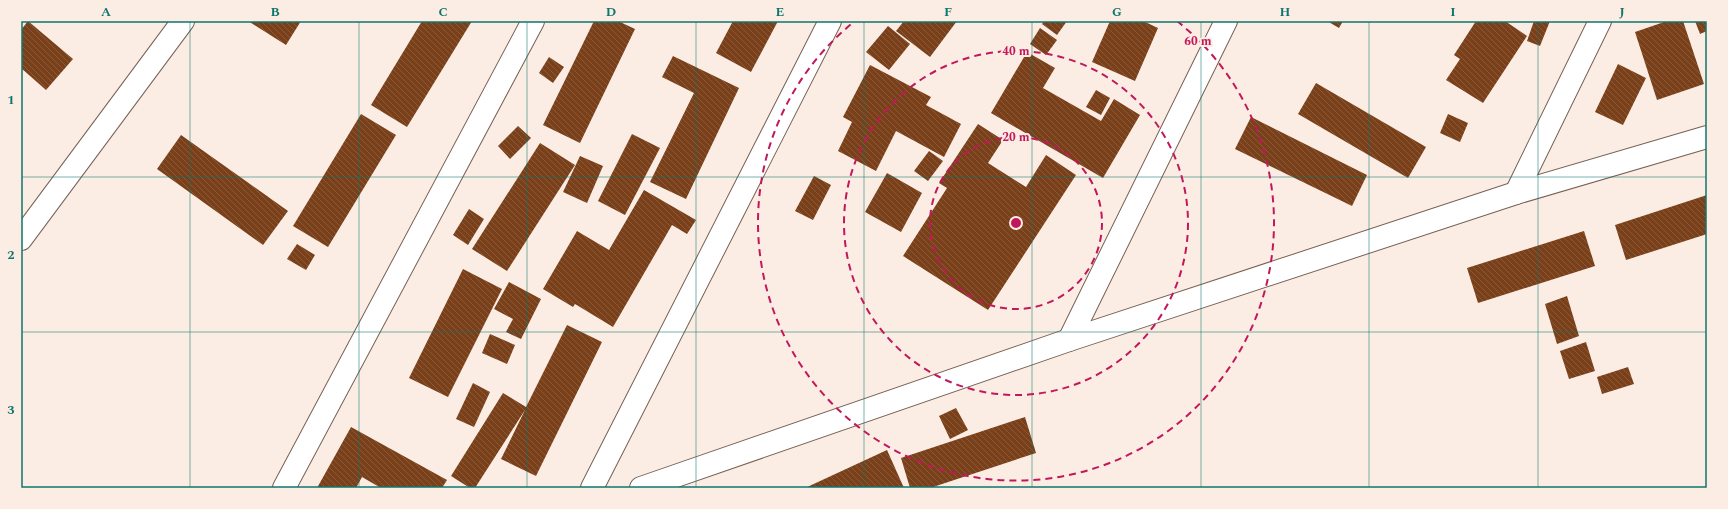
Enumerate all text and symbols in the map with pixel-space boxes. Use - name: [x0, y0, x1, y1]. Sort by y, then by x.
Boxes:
- text: A: [101, 2, 111, 22]
- text: B: [270, 2, 280, 22]
- text: C: [438, 2, 448, 22]
- text: D: [606, 2, 616, 22]
- text: E: [776, 2, 785, 22]
- text: F: [944, 2, 952, 22]
- text: G: [1112, 2, 1122, 22]
- text: H: [1280, 2, 1291, 22]
- text: I: [1450, 2, 1456, 22]
- text: J: [1619, 2, 1625, 22]
- text: 60 m: [1184, 32, 1212, 51]
- text: 40 m: [1002, 42, 1030, 61]
- text: 1: [7, 90, 15, 110]
- text: 20 m: [1002, 128, 1030, 147]
- centre of rings: [1009, 216, 1023, 230]
- text: 2: [7, 245, 15, 265]
- text: 3: [7, 400, 15, 420]

